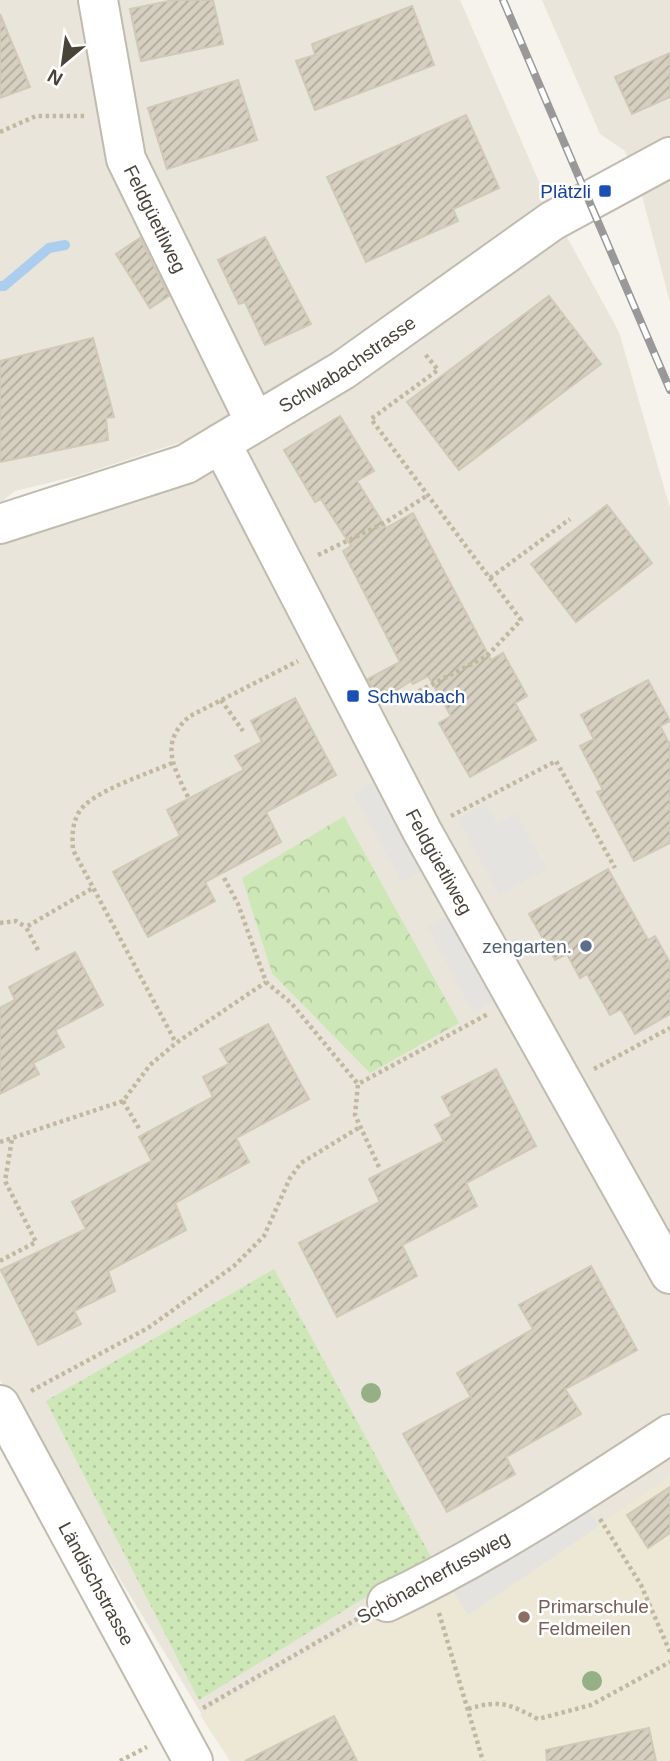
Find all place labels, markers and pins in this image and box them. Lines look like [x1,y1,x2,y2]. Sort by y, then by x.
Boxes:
place label: Plätzli [540,181,591,202]
marker: Plätzli [597,183,613,199]
place label: Schwabach [367,686,465,707]
marker: Schwabach [345,688,361,704]
place label: zengarten. [482,936,572,957]
marker: zengarten. [578,938,594,954]
place label: Primarschule Feldmeilen [538,1596,649,1639]
marker: Primarschule Feldmeilen [516,1609,532,1625]

